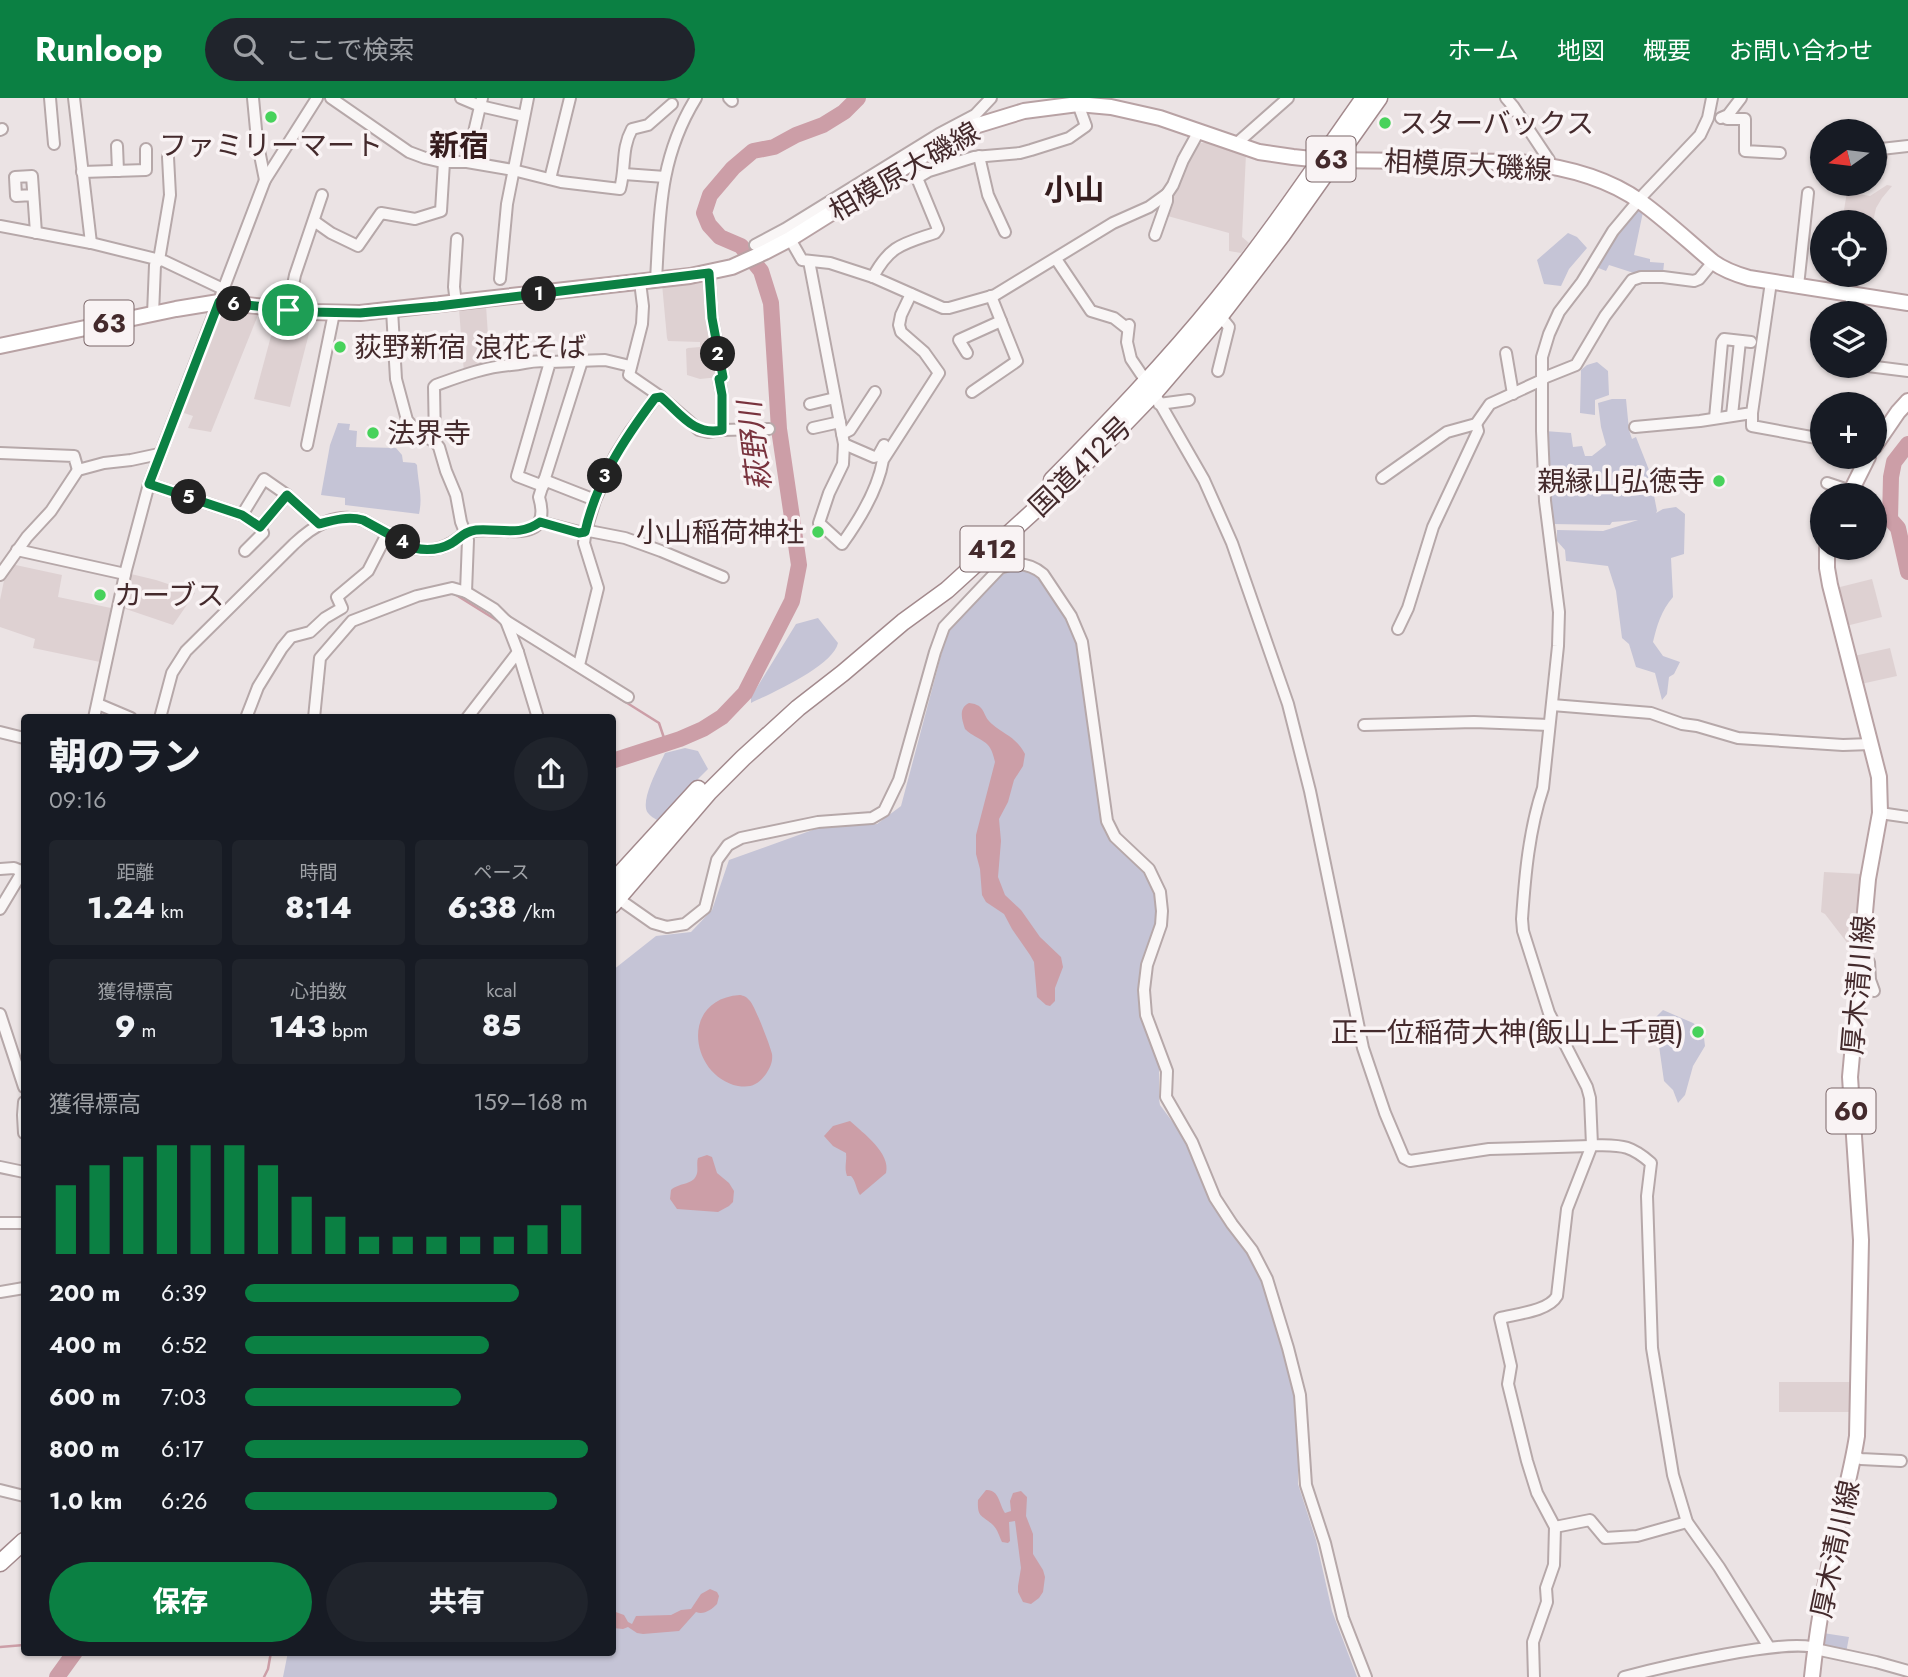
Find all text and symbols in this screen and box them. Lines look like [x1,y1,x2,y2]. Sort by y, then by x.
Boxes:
search box [205,18,695,81]
text: Runloop [35,26,163,73]
icon: search [229,30,267,68]
text: ここで検索 [285,31,415,69]
text: ホーム [1448,33,1519,68]
text: 地図 [1557,33,1605,68]
text: 概要 [1643,33,1691,68]
text: お問い合わせ [1729,33,1873,68]
place label: スターバックス [1399,103,1594,144]
marker: ファミリーマート [263,109,279,125]
street label: 相模原大磯線 [821,112,987,231]
marker: スターバックス [1377,115,1393,131]
north arrow [1810,119,1886,196]
map controls [1810,119,1887,560]
district label: 新宿 [429,124,489,167]
place label: ファミリーマート [159,125,383,166]
road number: 63 [1306,136,1356,181]
street label: 相模原大磯線 [1383,141,1553,190]
district label: 小山 [1044,168,1104,211]
button: locate [1810,210,1887,287]
pin: 1 [522,276,556,312]
pin [258,280,318,340]
text: 1 [534,280,543,307]
pin: 6 [216,286,252,322]
text: 6 [227,290,240,317]
icon: arrive [269,291,307,329]
road number: 63 [84,300,134,346]
button: layers [1810,301,1887,378]
place label: 荻野新宿 浪花そば [354,327,586,368]
pin: 2 [700,336,736,372]
marker: 荻野新宿 浪花そば [332,339,348,355]
text: 2 [711,340,724,367]
button: + [1810,392,1887,469]
water label: 萩野川 [727,396,781,493]
street label: 国道412号 [1020,407,1141,526]
place label: 法界寺 [387,413,471,454]
marker: 法界寺 [365,425,381,441]
pin: 3 [588,458,622,494]
place label: 親縁山弘徳寺 [1537,461,1705,502]
text: 3 [599,462,610,489]
marker: 親縁山弘徳寺 [1711,473,1727,489]
pin: 5 [172,480,206,514]
text: 5 [182,483,195,510]
button: − [1810,483,1887,560]
place label: 小山稲荷神社 [636,512,804,553]
pin: 4 [386,524,420,560]
marker: 小山稲荷神社 [810,524,826,540]
road number: 412 [960,526,1024,572]
text: 4 [396,528,409,555]
place label: カーブス [114,575,224,616]
marker: カーブス [92,587,108,603]
text: 朝のラン [49,729,201,784]
button: share [514,737,588,811]
text: 09:16 [49,783,107,817]
text: 距離 [116,859,155,886]
text: 時間 [299,859,338,886]
text: ペース [473,859,530,886]
text: 1.24 [87,886,155,929]
text: 8:14 [285,886,352,929]
text: 6:38 [447,886,517,929]
text: km [155,898,184,925]
text: /km [517,898,556,925]
street label: 厚木清川線 [1832,914,1885,1057]
text: kcal [486,977,517,1004]
text: 獲得標高 [97,978,174,1005]
text: 心拍数 [290,978,347,1005]
text: 85 [482,1004,521,1047]
text: 9 [115,1005,136,1048]
text: 143 [269,1005,326,1048]
place label: 正一位稲荷大神(飯山上千頭) [1331,1012,1684,1053]
text: m [136,1017,156,1044]
text: bpm [326,1017,368,1044]
marker: 正一位稲荷大神(飯山上千頭) [1690,1024,1706,1040]
text: 159–168 m [473,1085,588,1119]
text: 獲得標高 [49,1087,141,1121]
road number: 60 [1826,1088,1876,1134]
text: 200 m [49,1276,120,1310]
text: 6:39 [161,1276,207,1310]
text: 400 m [49,1328,121,1362]
text: 6:52 [161,1328,207,1362]
text: 600 m [49,1380,121,1414]
text: 7:03 [161,1380,206,1414]
text: 800 m [49,1432,120,1466]
text: 6:17 [161,1432,204,1466]
street label: 厚木清川線 [1801,1476,1870,1622]
text: 1.0 km [49,1484,122,1518]
text: 6:26 [161,1484,207,1518]
button: 保存 [49,1562,312,1642]
button: 共有 [326,1562,588,1642]

